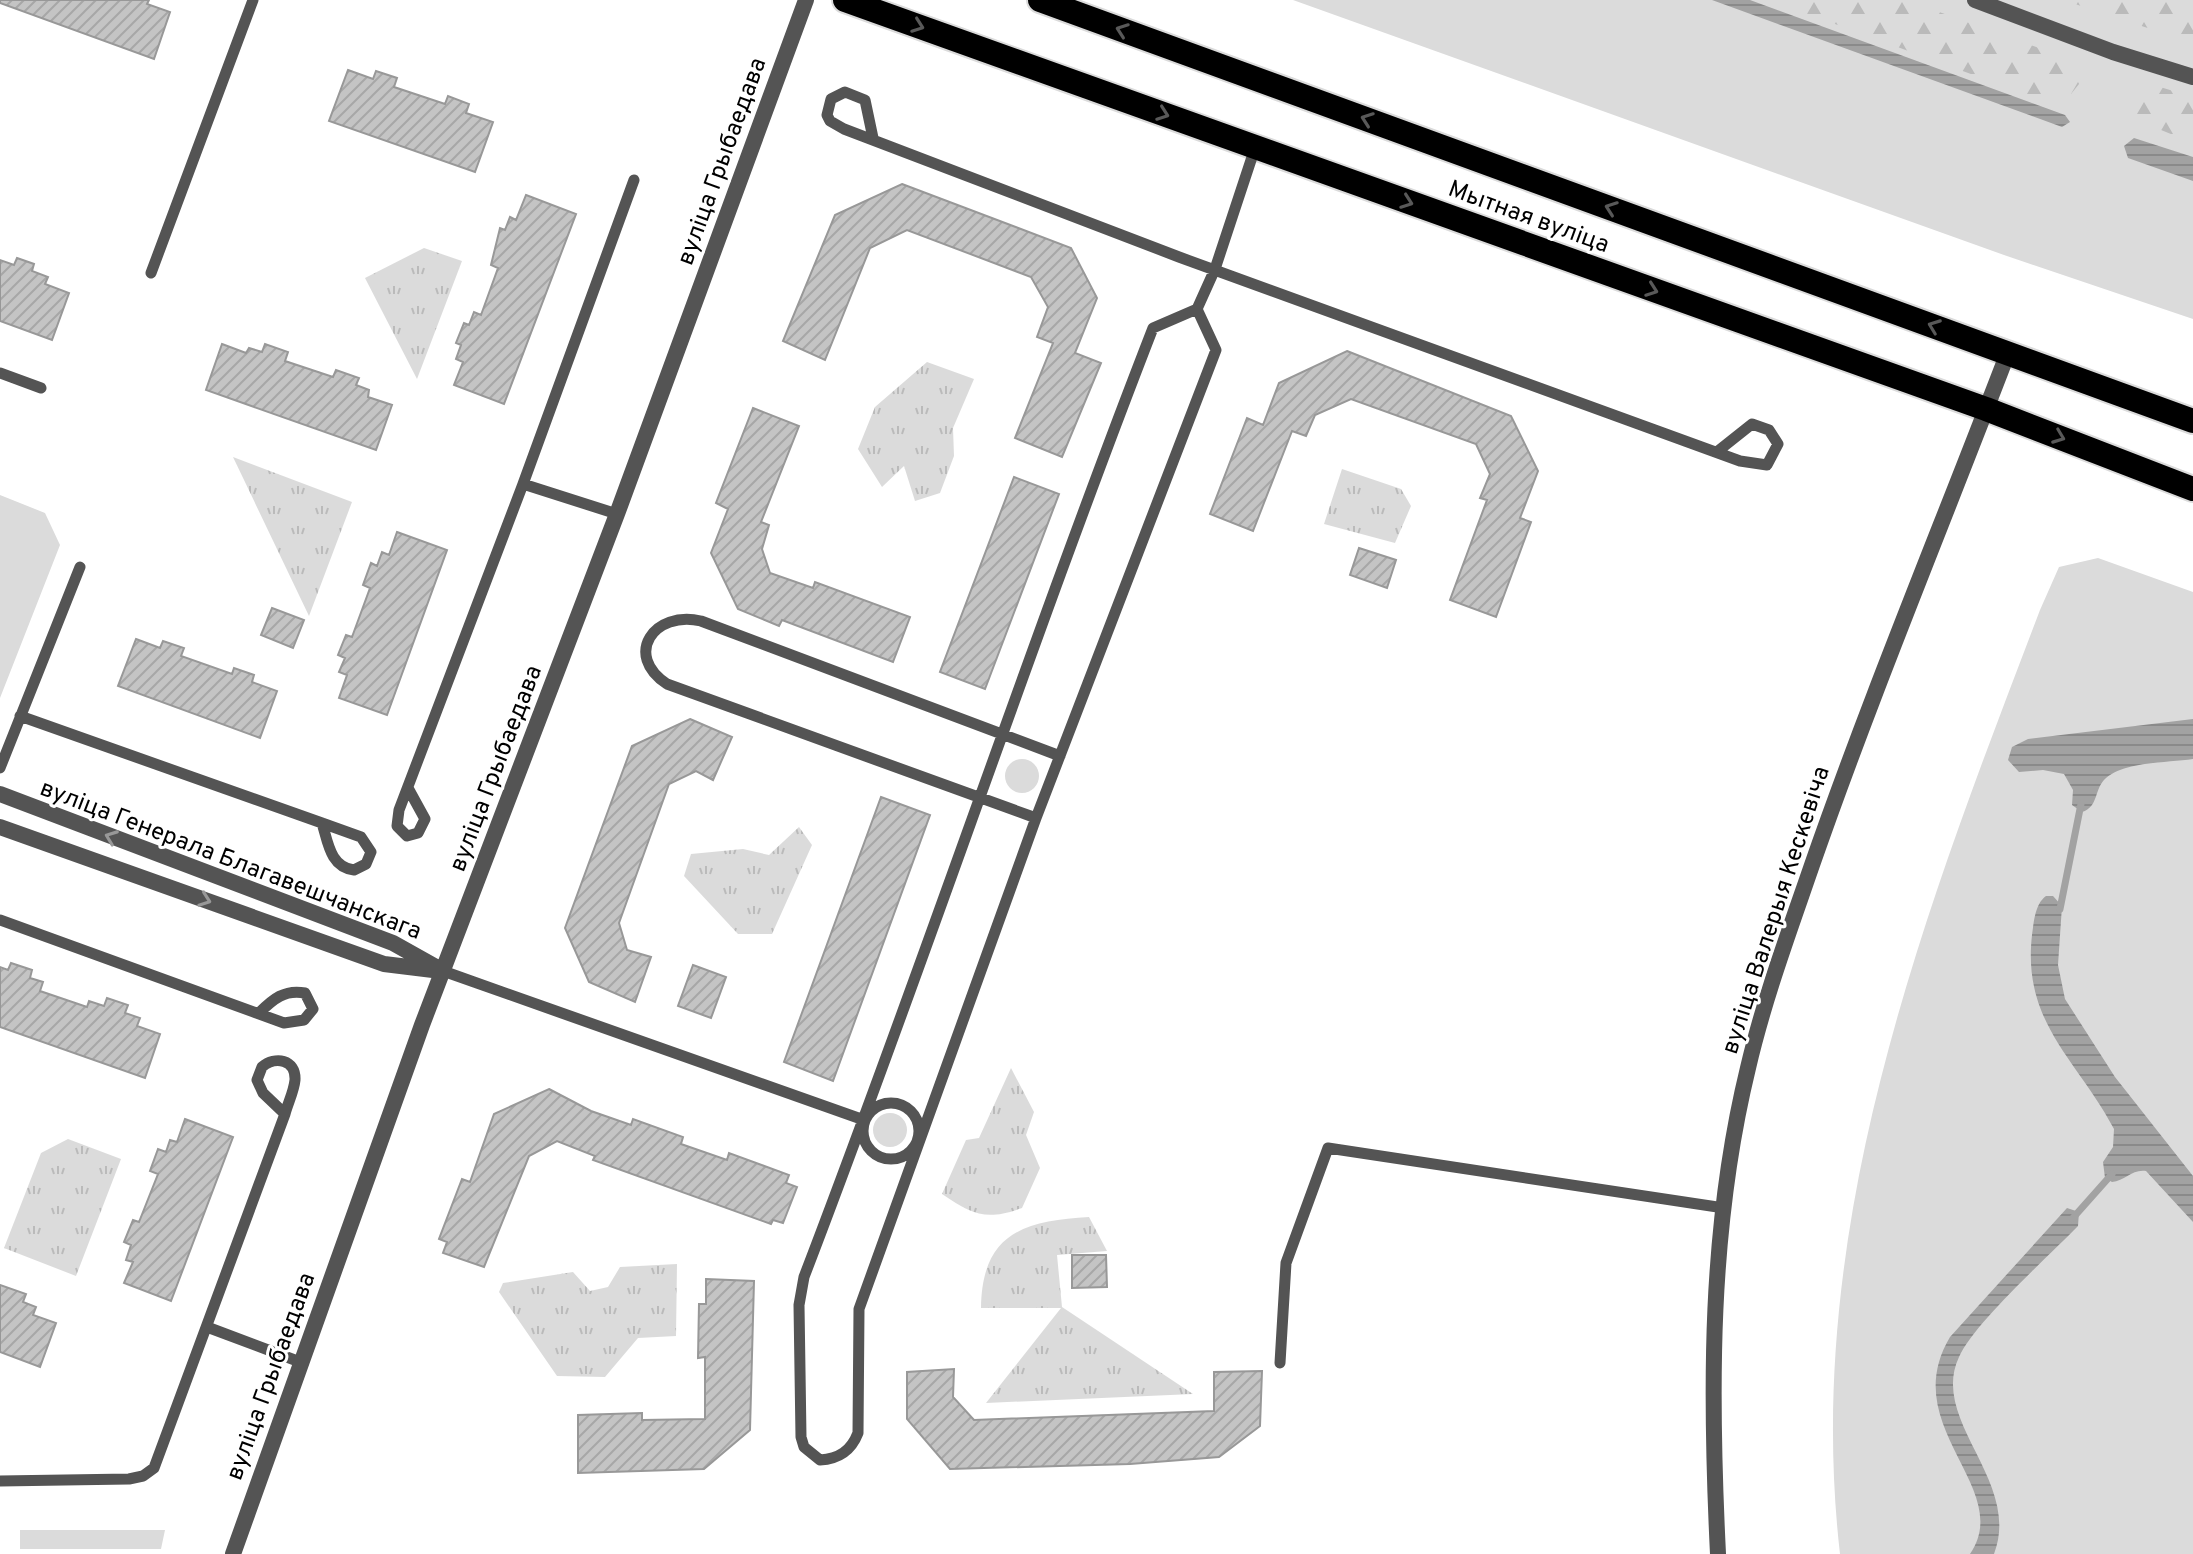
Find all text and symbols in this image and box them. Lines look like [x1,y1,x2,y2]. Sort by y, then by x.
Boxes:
one-way arrow [910,16,924,33]
one-way arrow [1116,23,1130,40]
street label: вуліца Грыбаедава [671,54,774,270]
one-way arrow [1155,105,1169,121]
one-way arrow [1361,112,1375,129]
street label: Мытная вуліца [1444,175,1613,261]
one-way arrow [1399,193,1413,209]
one-way arrow [1605,201,1619,218]
one-way arrow [1644,280,1658,297]
one-way arrow [1928,319,1942,336]
one-way arrow [2051,427,2065,444]
street label: вуліца Грыбаедава [444,661,550,876]
street label: вуліца Валерыя Кескевіча [1716,763,1838,1058]
street label: вуліца Генерала Благавешчанскага [35,774,425,948]
one-way arrow [105,830,119,847]
one-way arrow [198,891,212,907]
street label: вуліца Грыбаедава [220,1269,323,1485]

